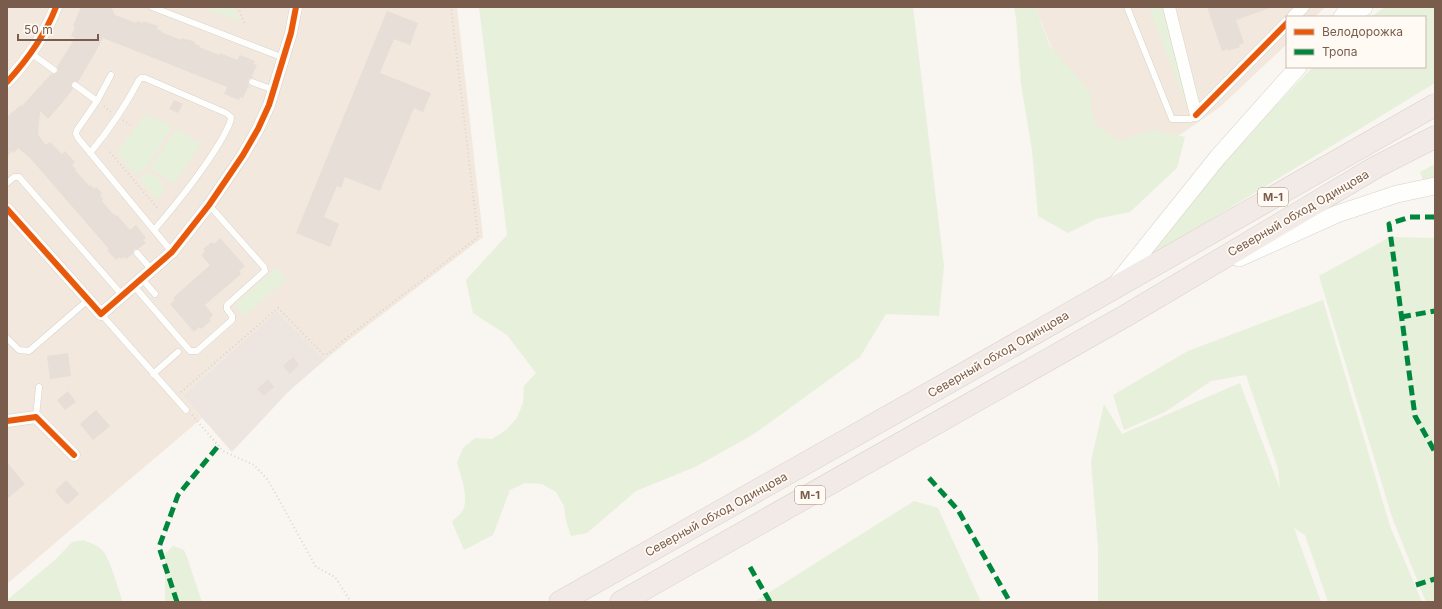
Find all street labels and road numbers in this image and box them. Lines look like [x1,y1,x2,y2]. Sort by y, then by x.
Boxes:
street label: Северный обход Одинцова [1225,166,1371,260]
road number: М-1 [1258,188,1288,206]
street label: Северный обход Одинцова [925,307,1071,401]
street label: Северный обход Одинцова [642,468,790,560]
road number: М-1 [795,486,825,504]

